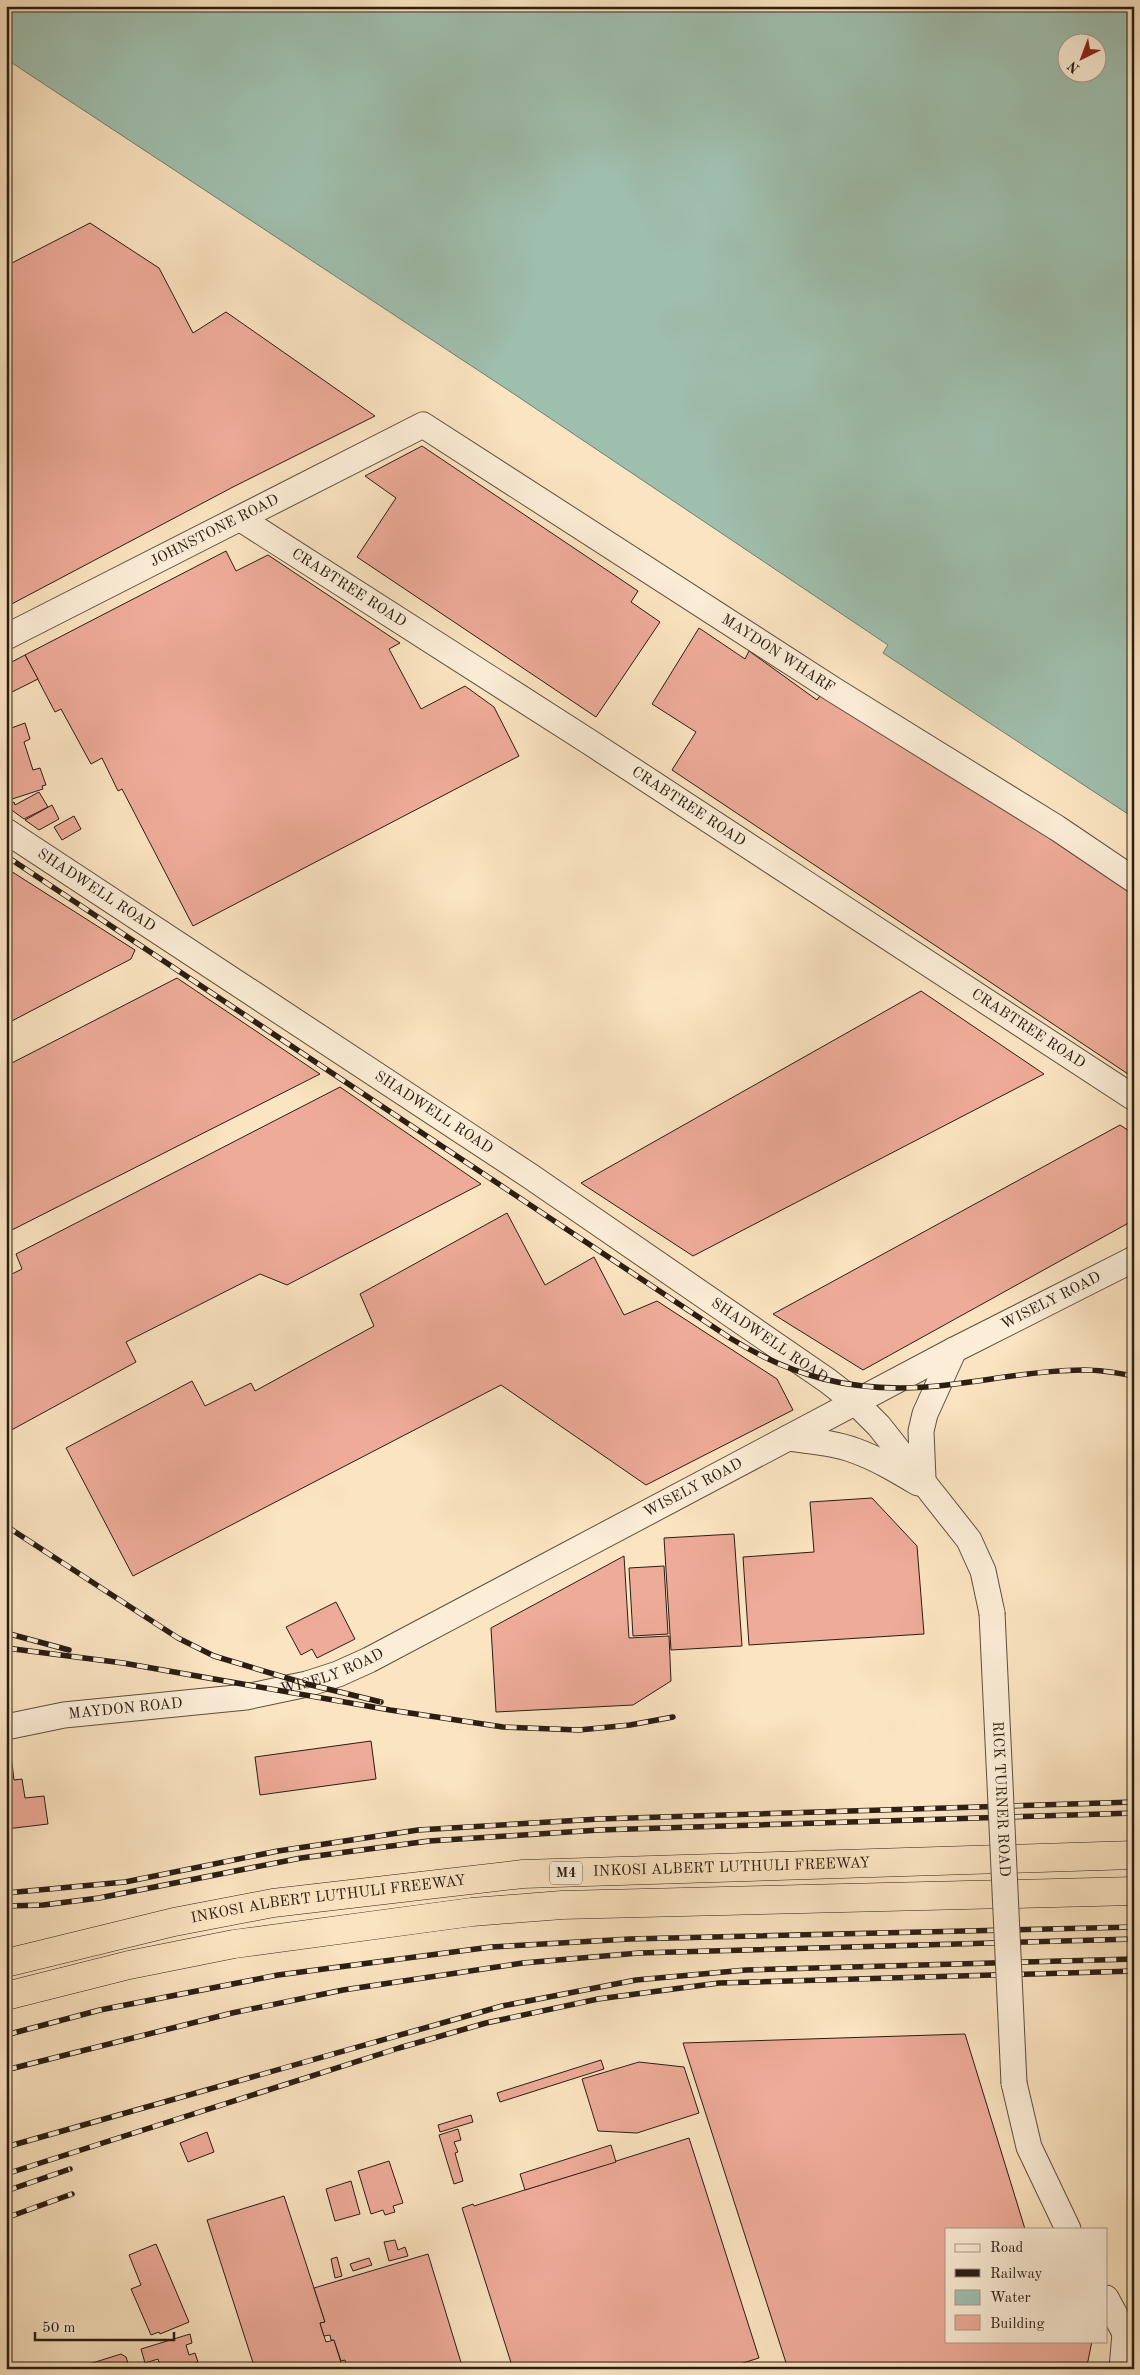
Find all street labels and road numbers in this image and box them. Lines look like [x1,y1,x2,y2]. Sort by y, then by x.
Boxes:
street label: JOHNSTONE ROAD [148,492,281,570]
street label: CRABTREE ROAD [289,546,409,630]
street label: MAYDON WHARF [719,612,837,696]
street label: CRABTREE ROAD [629,764,748,849]
street label: SHADWELL ROAD [34,846,158,935]
street label: CRABTREE ROAD [969,986,1088,1071]
street label: SHADWELL ROAD [372,1068,495,1157]
street label: WISELY ROAD [999,1269,1103,1332]
street label: SHADWELL ROAD [708,1295,830,1386]
street label: WISELY ROAD [641,1456,745,1520]
street label: WISELY ROAD [279,1646,386,1697]
street label: MAYDON ROAD [68,1696,183,1722]
street label: RICK TURNER ROAD [990,1721,1012,1877]
street label: INKOSI ALBERT LUTHULI FREEWAY [593,1856,870,1879]
road number: M4 [550,1862,582,1885]
street label: INKOSI ALBERT LUTHULI FREEWAY [190,1873,467,1926]

